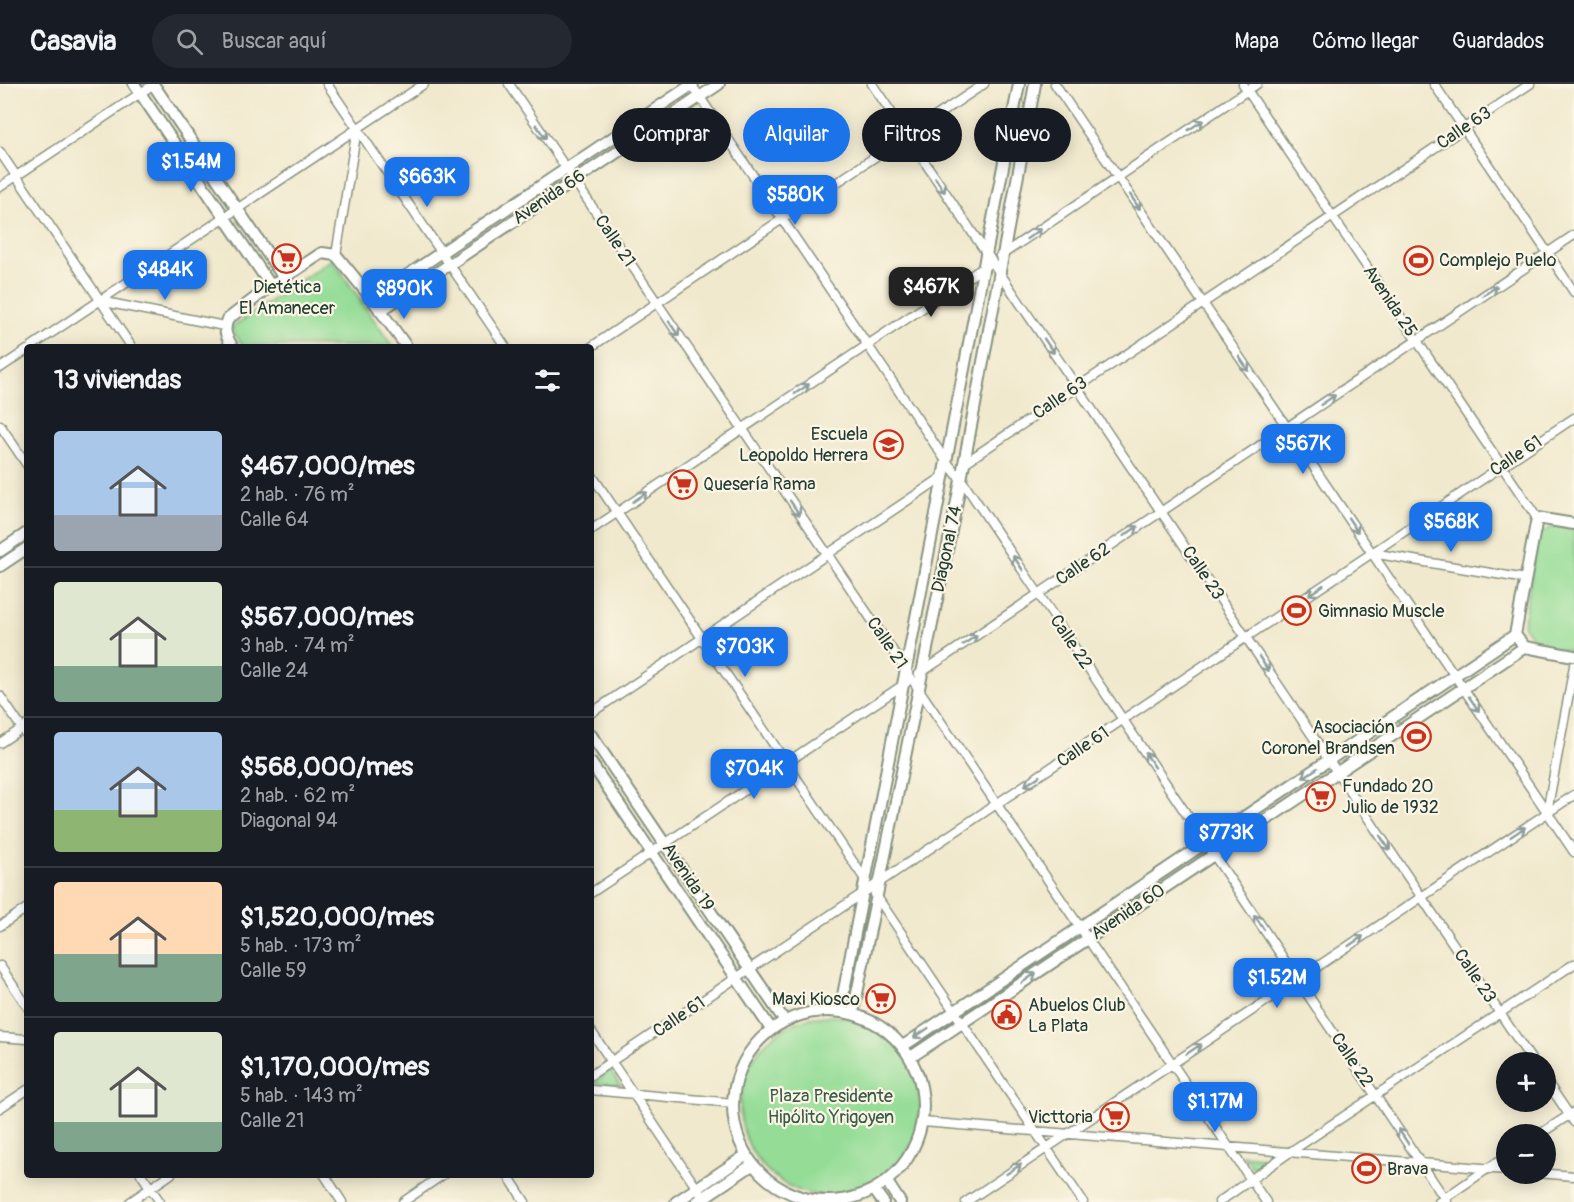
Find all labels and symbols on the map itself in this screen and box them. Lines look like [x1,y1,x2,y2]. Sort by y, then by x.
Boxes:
street label: Calle 63 [1432,101,1496,155]
one-way arrow [1187,119,1203,131]
one-way arrow [535,124,548,141]
pin: $1.54M [142,142,240,193]
pin: $663K [385,157,469,208]
street label: Avenida 66 [508,164,590,230]
pin: $580K [753,175,837,226]
one-way arrow [934,176,946,192]
one-way arrow [1129,193,1141,210]
street label: Calle 21 [589,211,641,271]
one-way arrow [1025,228,1041,240]
supermarket icon: Dietética El Amanecer [271,242,303,274]
sports icon: Complejo Puelo [1402,244,1434,276]
place label: Complejo Puelo [1439,249,1557,272]
pin: $484K [123,250,207,301]
street label: Avenida 25 [1358,261,1422,341]
pin: $467K [889,267,973,318]
pin: $890K [362,269,446,320]
place label: Dietética El Amanecer [239,276,336,320]
one-way arrow [1482,285,1498,297]
one-way arrow [668,320,680,336]
one-way arrow [1043,337,1055,354]
one-way arrow [1238,355,1250,371]
street label: Calle 63 [1028,371,1092,425]
one-way arrow [793,383,809,395]
one-way arrow [1319,393,1336,405]
place label: Escuela Leopoldo Herrera [739,423,868,467]
pin: $567K [1261,424,1345,475]
school or university icon: Escuela Leopoldo Herrera [873,428,905,460]
street label: Calle 61 [1485,430,1547,482]
supermarket icon: Quesería Rama [666,468,698,500]
place label: Quesería Rama [703,473,816,496]
one-way arrow [631,491,648,504]
one-way arrow [789,499,801,515]
pin: $568K [1409,502,1493,553]
street label: Diagonal 74 [927,503,968,594]
one-way arrow [1347,517,1359,533]
one-way arrow [1123,525,1140,538]
street label: Calle 62 [1051,537,1115,591]
street label: Calle 23 [1177,542,1229,604]
one-way arrow [1012,556,1024,572]
one-way arrow [1308,585,1325,597]
sports icon: Gimnasio Muscle [1281,595,1313,627]
place label: Gimnasio Muscle [1318,600,1445,623]
street label: Calle 22 [1044,610,1098,674]
street label: Calle 21 [861,613,913,673]
pin: $703K [703,627,787,678]
one-way arrow [961,634,977,646]
one-way arrow [1258,656,1271,673]
one-way arrow [1468,695,1480,712]
place label: Asociación Coronel Brandsen [1261,716,1395,760]
street label: Calle 61 [1052,721,1114,773]
sports icon: Asociación Coronel Brandsen [1400,721,1432,753]
pin: $704K [712,749,796,800]
one-way arrow [1144,752,1156,769]
one-way arrow [1302,767,1319,779]
one-way arrow [1024,775,1041,787]
place label: Fundado 20 Julio de 1932 [1342,775,1439,819]
supermarket icon: Fundado 20 Julio de 1932 [1305,780,1337,812]
pin: $773K [1184,813,1268,864]
one-way arrow [1509,826,1525,838]
one-way arrow [1379,835,1391,851]
street label: Avenida 19 [657,838,719,916]
street label: Avenida 60 [1087,879,1169,945]
one-way arrow [1253,914,1265,931]
one-way arrow [1347,935,1363,947]
street label: Calle 23 [1449,945,1501,1007]
pin: $1.52M [1228,958,1326,1009]
one-way arrow [1020,972,1037,984]
supermarket icon: Maxi Kiosco [865,983,897,1015]
place label: Maxi Kiosco [772,988,860,1011]
street label: Calle 61 [648,991,710,1043]
place label: Abuelos Club La Plata [1028,994,1126,1038]
public building icon: Abuelos Club La Plata [991,999,1023,1031]
one-way arrow [914,1027,930,1039]
street label: Calle 22 [1325,1028,1379,1092]
one-way arrow [1185,1043,1201,1055]
pin: $1.17M [1166,1082,1264,1133]
park label: Plaza Presidente Hipólito Yrigoyen [768,1085,894,1129]
supermarket icon: Victtoria [1098,1101,1130,1133]
place label: Victtoria [1028,1106,1093,1129]
one-way arrow [1397,1128,1409,1145]
sports icon: Brava [1350,1153,1382,1185]
place label: Brava [1387,1158,1428,1181]
one-way arrow [1005,1163,1022,1175]

